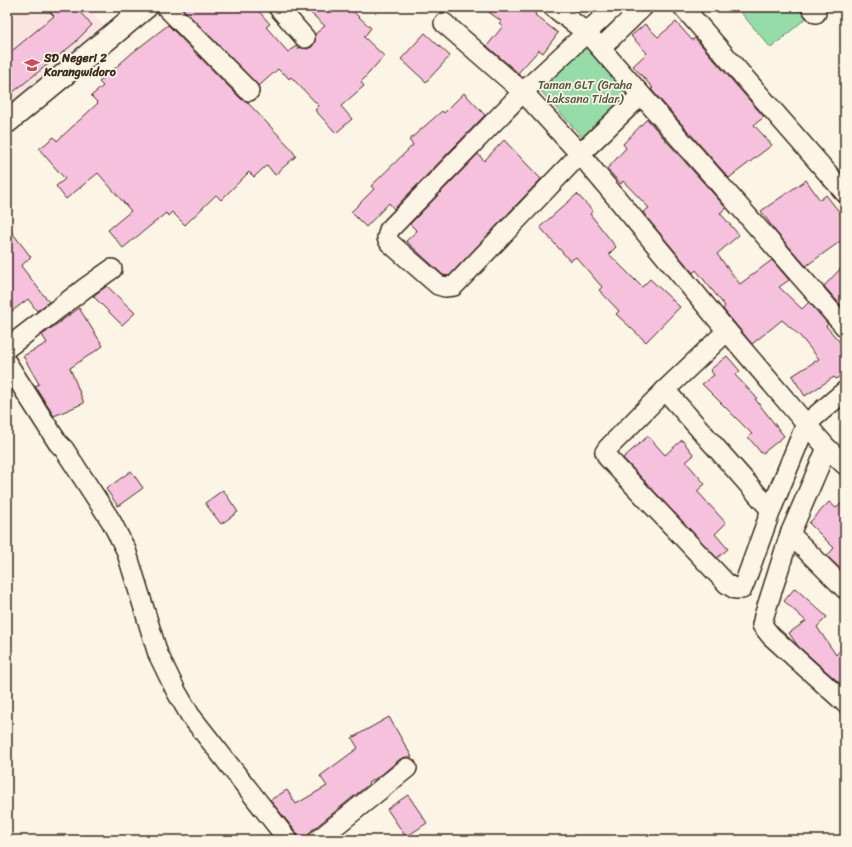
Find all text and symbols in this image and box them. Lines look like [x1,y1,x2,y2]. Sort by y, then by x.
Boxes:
place label: SD Negeri 2 Karangwidoro [43,47,117,83]
school or university icon: SD Negeri 2 Karangwidoro [23,56,41,74]
park label: Taman GLT (Graha Laksana Tidar) [538,74,633,110]

